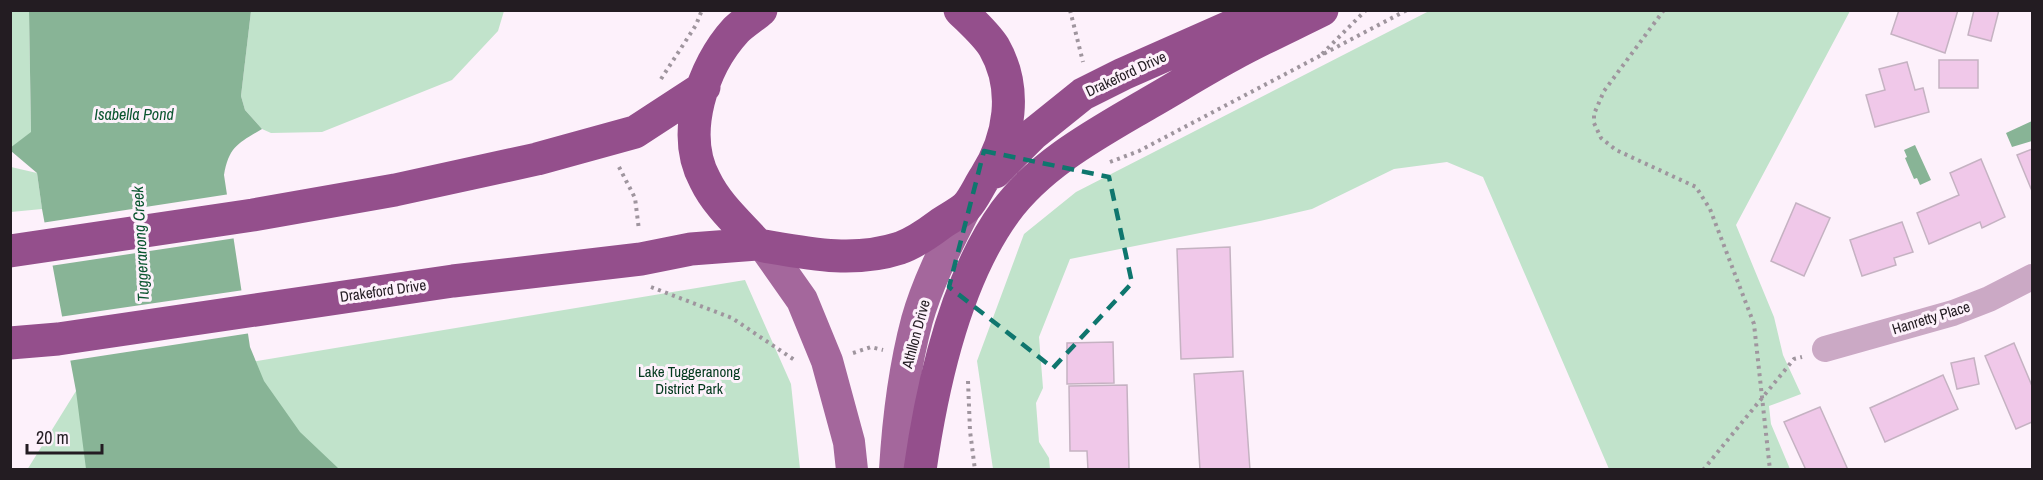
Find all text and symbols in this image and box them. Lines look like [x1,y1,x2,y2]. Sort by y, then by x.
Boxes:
street label: Drakeford Drive [1082,46,1170,101]
water label: Isabella Pond [94,103,174,125]
water label: Tuggeranong Creek [126,185,154,302]
street label: Drakeford Drive [338,274,428,307]
street label: Hanretty Place [1889,296,1973,339]
street label: Athllon Drive [896,297,935,372]
park label: Lake Tuggeranong District Park [638,361,740,399]
scale bar [27,417,102,455]
text: 20 m [36,425,69,450]

